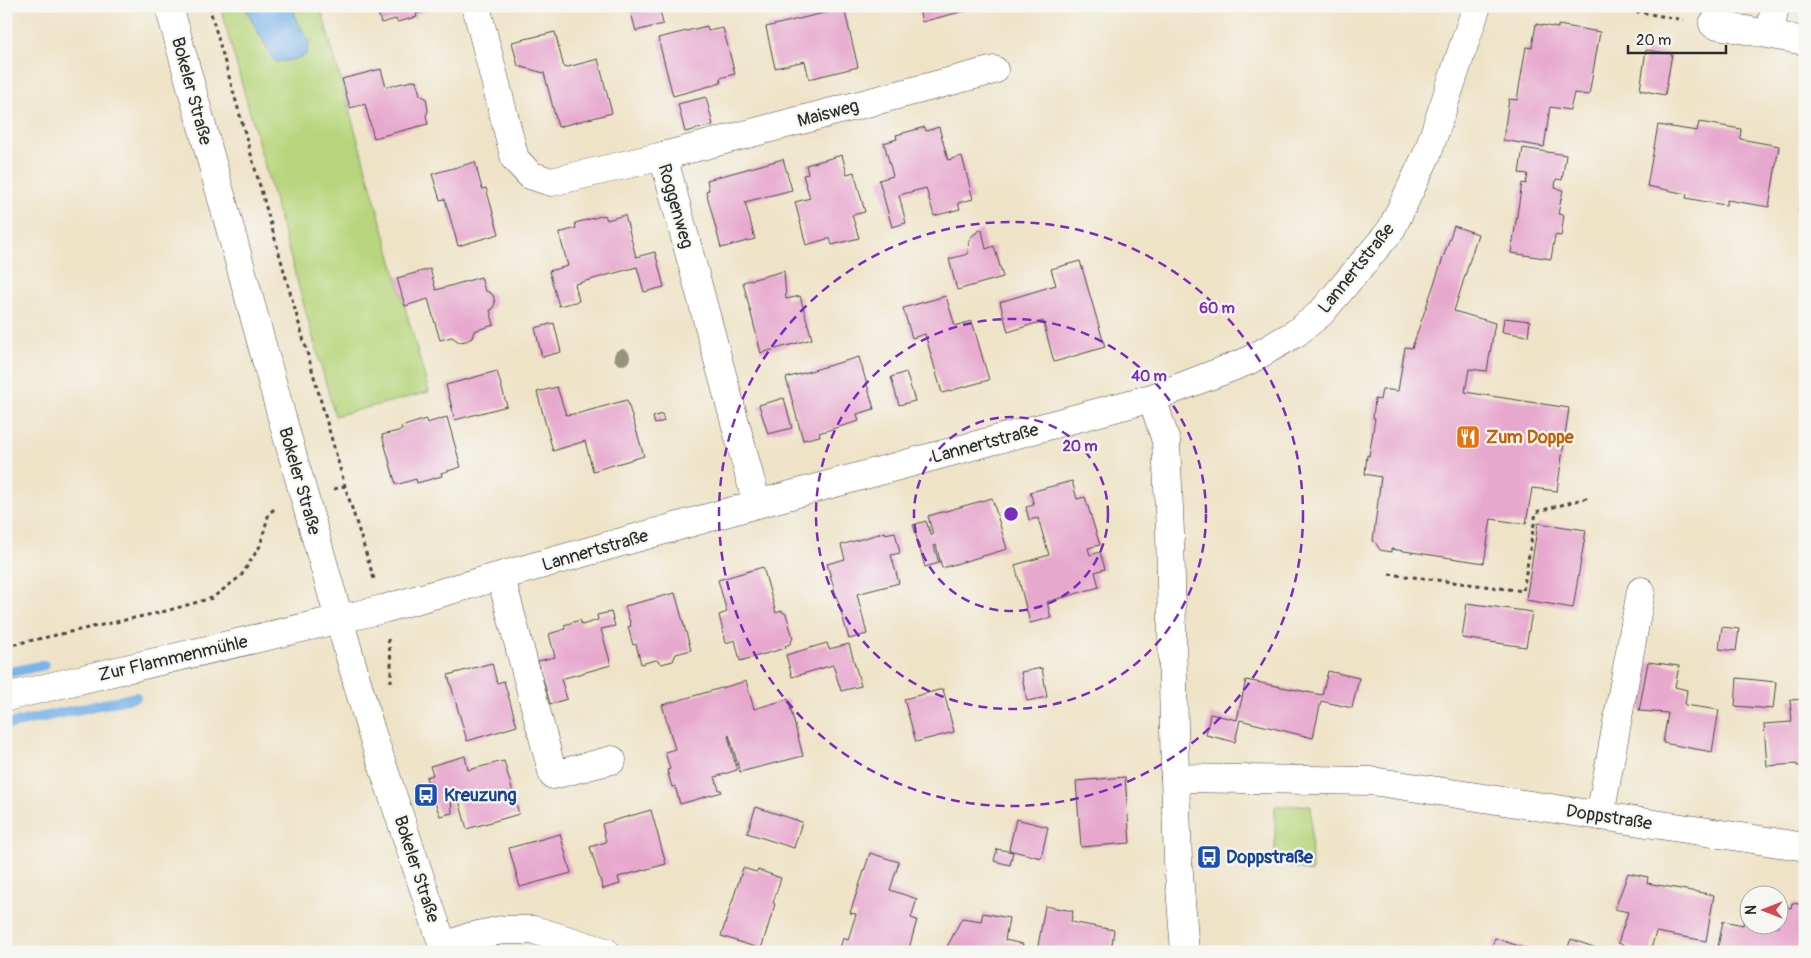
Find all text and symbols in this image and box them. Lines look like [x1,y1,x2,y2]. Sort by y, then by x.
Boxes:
scale bar [1628,22,1726,54]
text: 20 m [1636,31,1671,50]
street label: Bokeler Straße [166,35,217,148]
street label: Maisweg [795,94,861,133]
street label: Roggenweg [652,161,699,251]
street label: Lannertstraße [1313,218,1400,318]
text: 60 m [1199,299,1235,318]
text: 40 m [1131,367,1167,386]
street label: Lannertstraße [929,418,1041,469]
restaurant icon: Zum Doppe [1455,424,1481,450]
street label: Bokeler Straße [273,425,326,538]
place label: Zum Doppe [1486,426,1575,449]
text: 20 m [1062,437,1098,456]
centre of rings [1002,505,1020,523]
street label: Lannertstraße [539,524,651,577]
street label: Zur Flammenmühle [96,630,250,687]
bus stop icon: Kreuzung [413,782,439,808]
place label: Kreuzung [444,784,517,807]
street label: Doppstraße [1564,799,1654,836]
street label: Bokeler Straße [388,813,445,926]
bus stop icon: Doppstraße [1196,844,1222,870]
place label: Doppstraße [1226,846,1314,869]
north arrow [1738,886,1788,936]
text: N [1743,905,1760,915]

